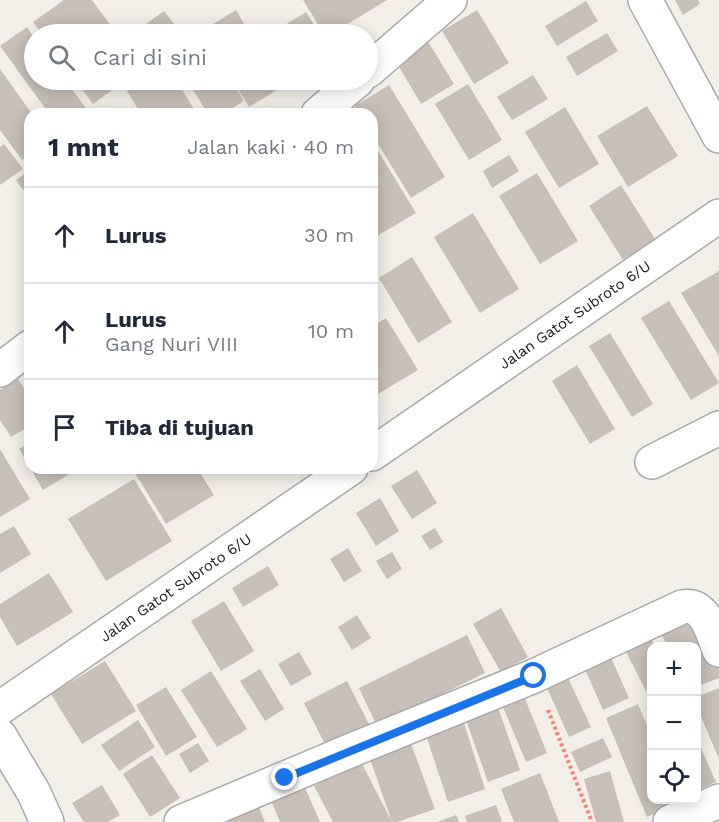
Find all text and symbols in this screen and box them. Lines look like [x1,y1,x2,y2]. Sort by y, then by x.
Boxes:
search box [24,24,378,90]
icon: search [45,41,78,74]
text: Cari di sini [93,45,207,70]
text: 1 mnt [48,132,119,162]
text: Jalan kaki · 40 m [187,135,354,159]
icon: ahead [48,219,81,252]
text: Lurus [105,223,167,248]
text: 30 m [304,223,354,247]
street label: Jalan Gatot Subroto 6/U [496,257,654,373]
text: Lurus [105,307,167,332]
icon: ahead [48,315,81,348]
text: 10 m [308,319,354,343]
text: Gang Nuri VIII [105,332,238,356]
icon: arrive [48,411,81,444]
text: Tiba di tujuan [105,415,254,440]
street label: Jalan Gatot Subroto 6/U [97,530,255,646]
map controls [647,642,701,804]
button: + [647,642,701,696]
route start [520,662,546,688]
button: − [647,696,701,750]
button: locate [647,750,701,804]
route end [271,764,297,790]

